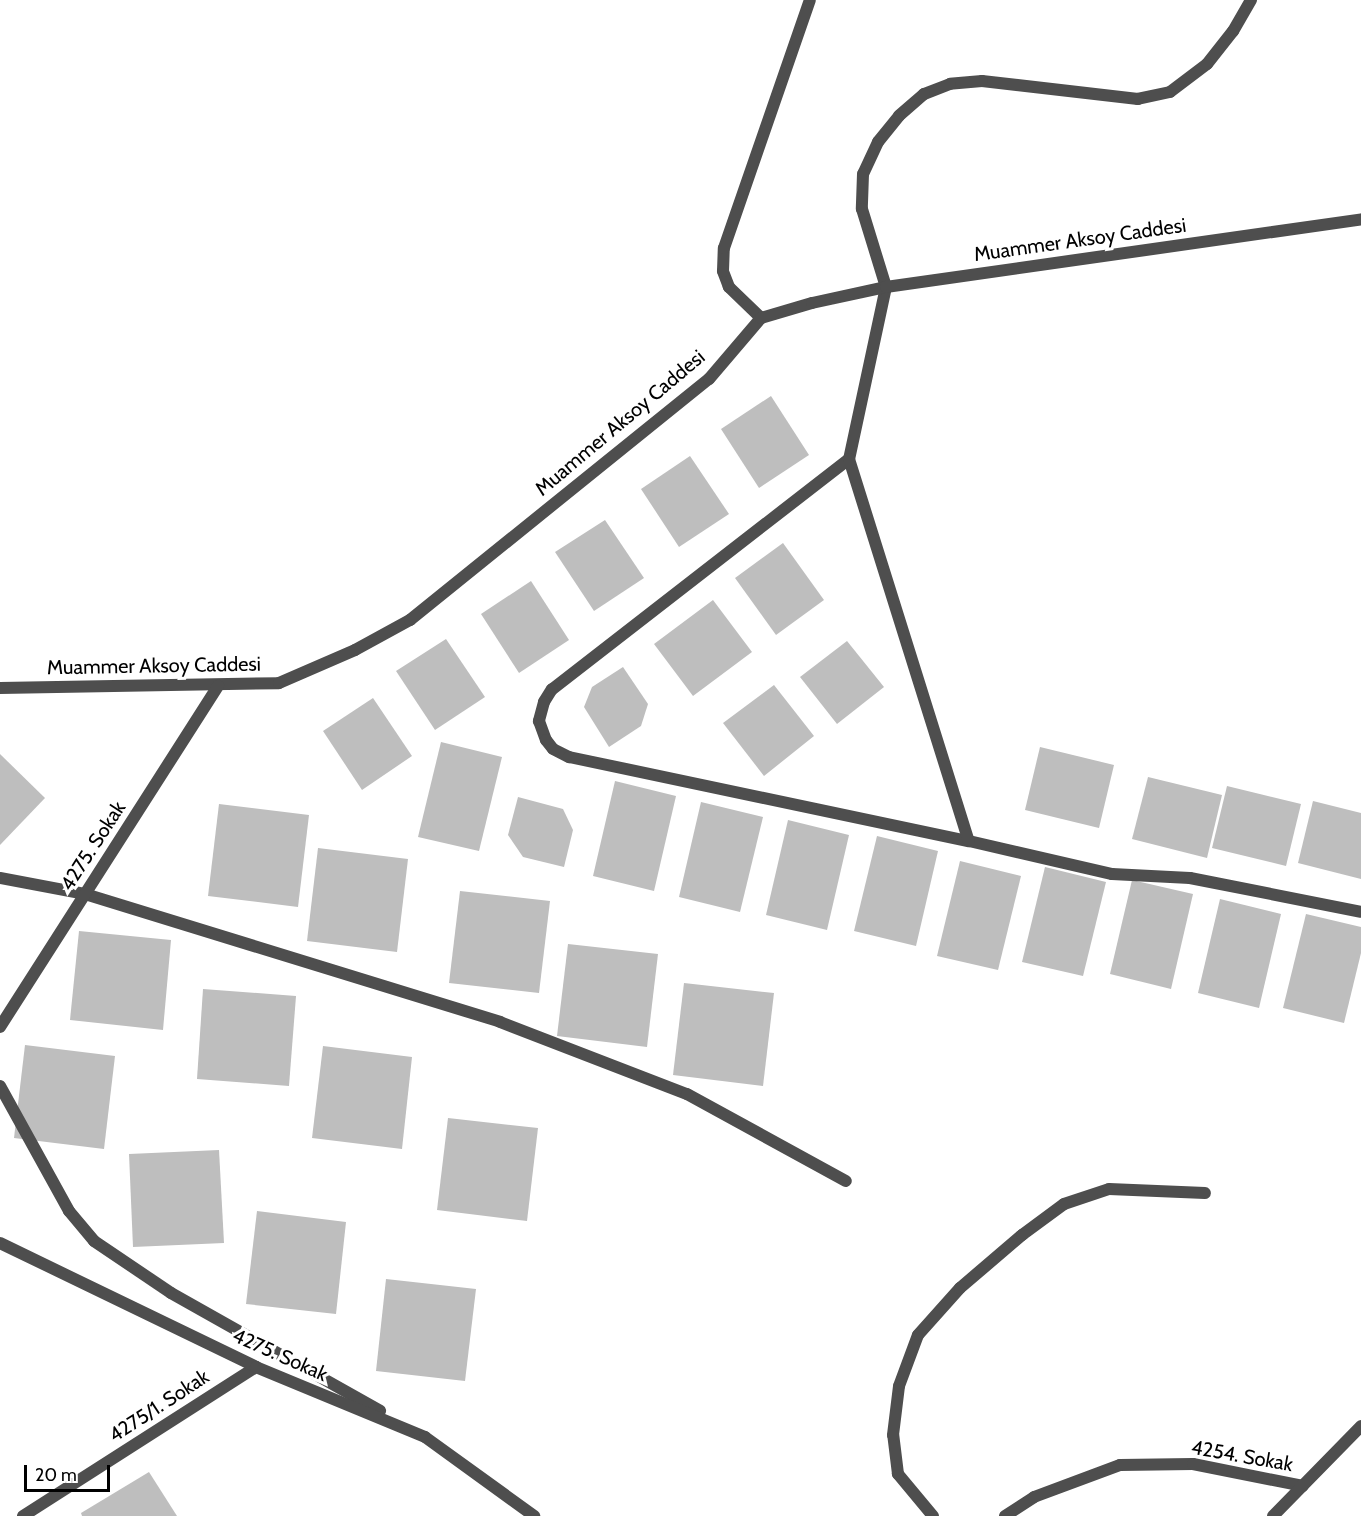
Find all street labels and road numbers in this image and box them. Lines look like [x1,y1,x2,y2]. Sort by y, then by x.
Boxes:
street label: Muammer Aksoy Caddesi [972,213,1188,267]
street label: Muammer Aksoy Caddesi [530,345,710,501]
street label: Muammer Aksoy Caddesi [47,652,261,680]
street label: 4275. Sokak [55,797,131,895]
street label: 4275. Sokak [229,1323,331,1387]
street label: 4275/1. Sokak [104,1365,214,1447]
street label: 4254. Sokak [1189,1435,1295,1477]

